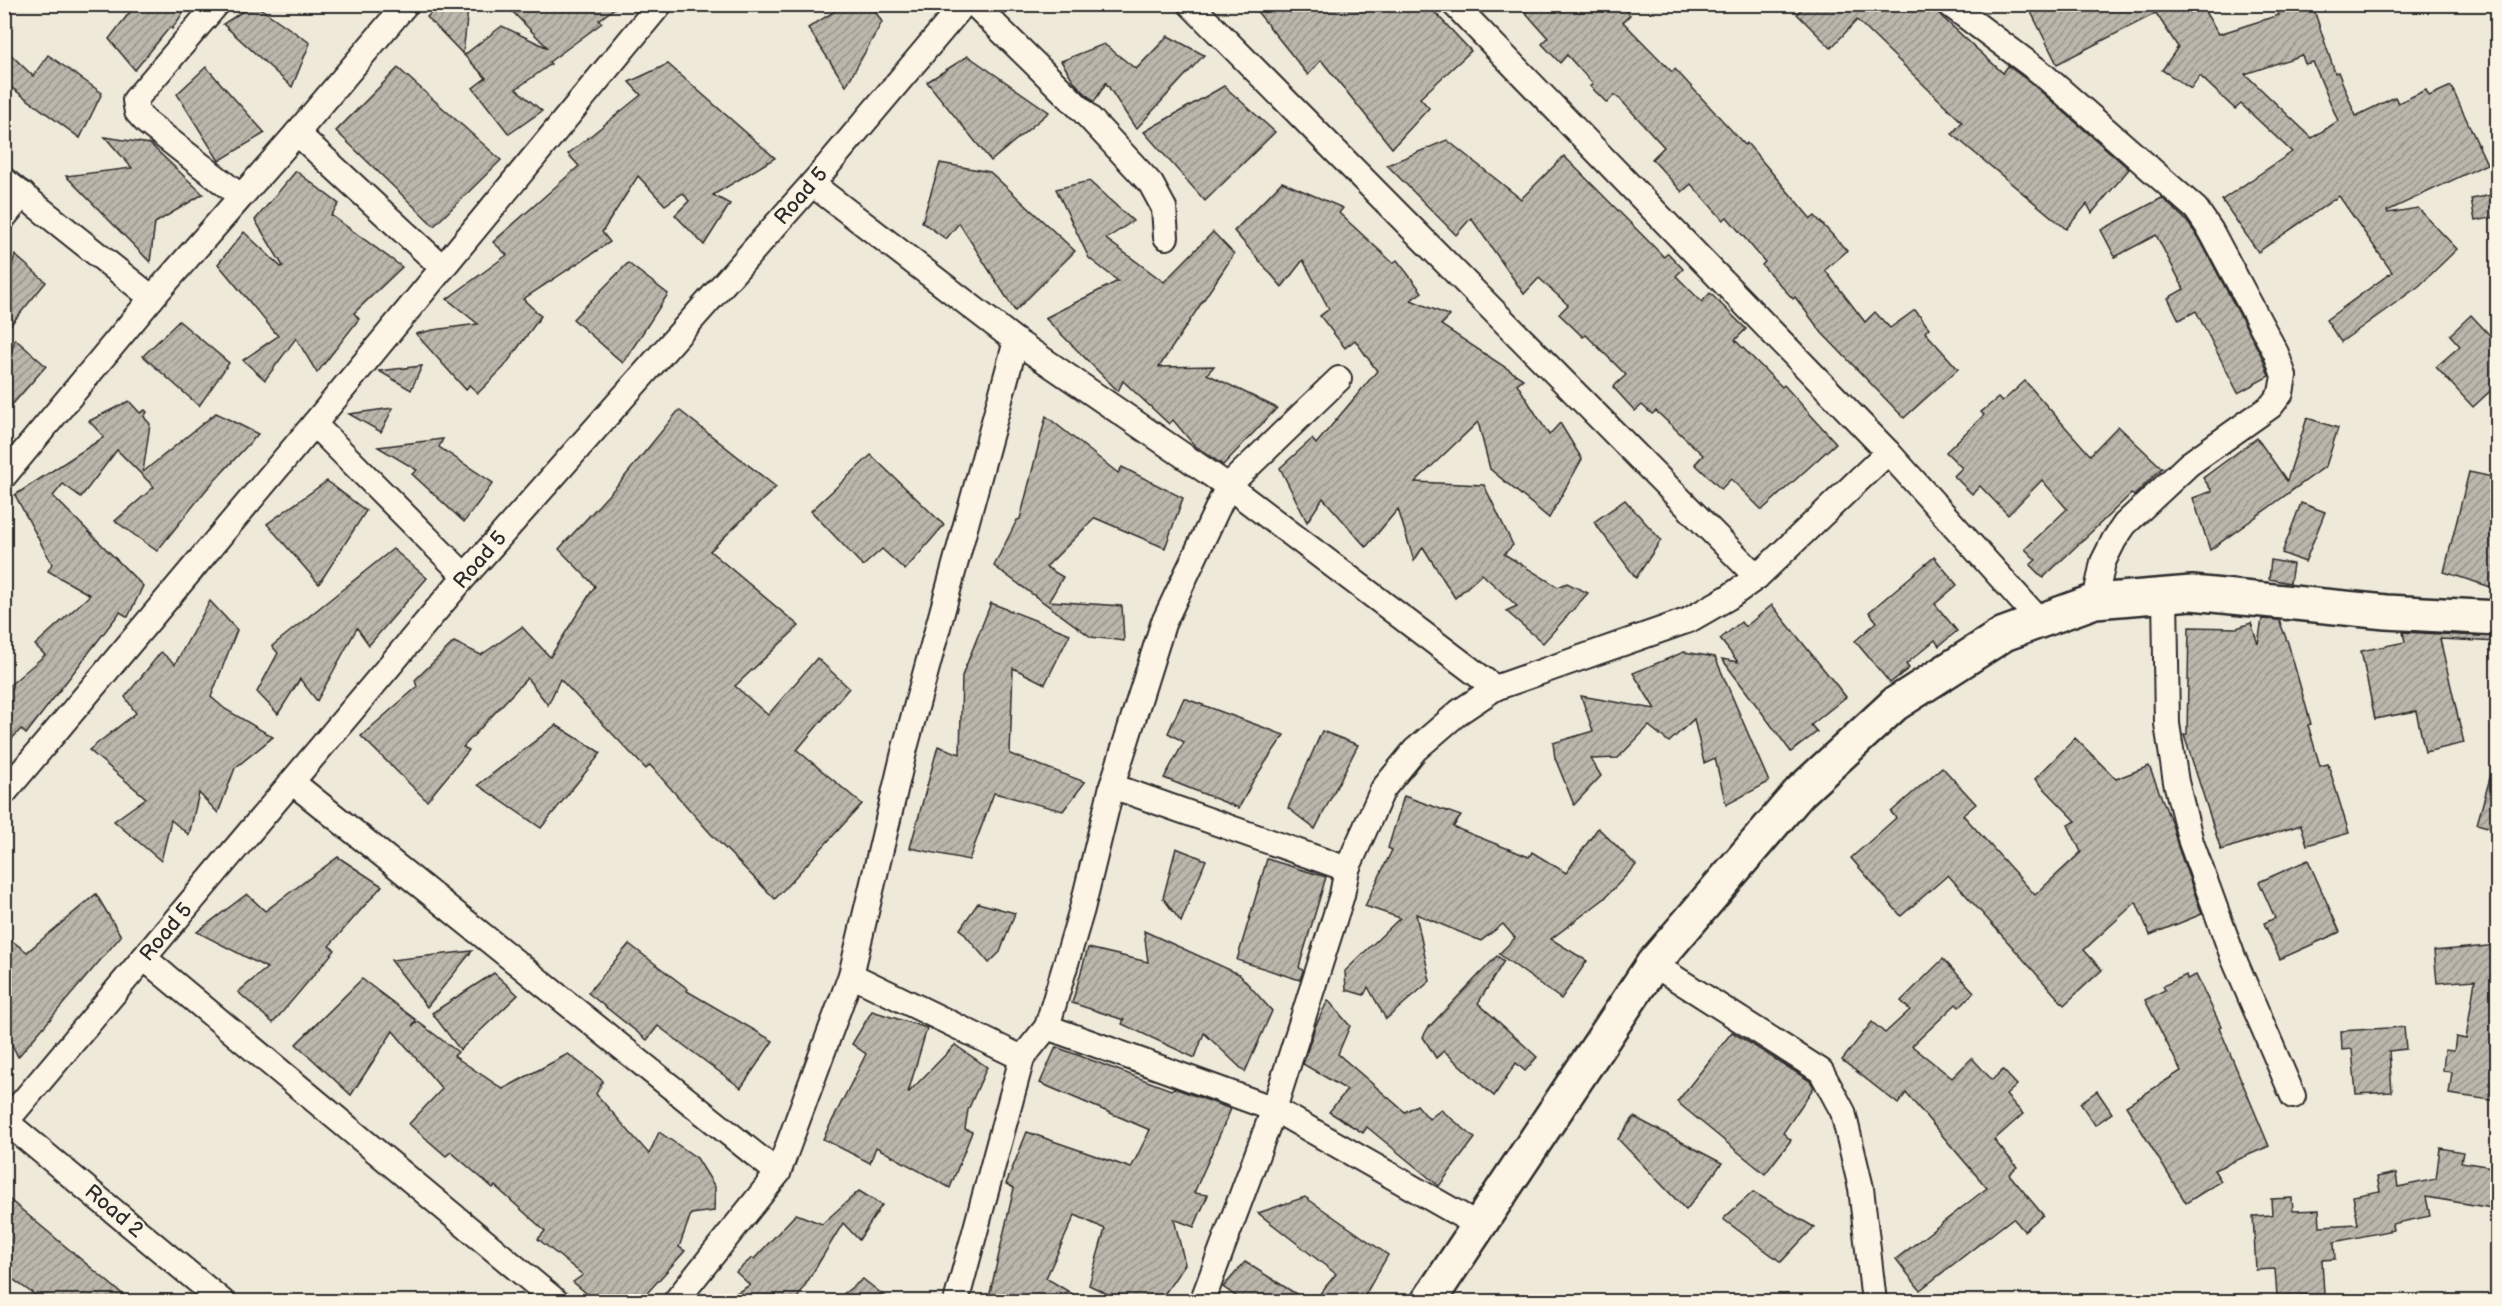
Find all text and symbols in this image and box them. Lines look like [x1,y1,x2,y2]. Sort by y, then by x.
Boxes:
street label: Road 5 [769,162,833,230]
street label: Road 5 [448,526,512,594]
street label: Road 5 [134,898,198,966]
street label: Road 2 [80,1179,149,1243]

